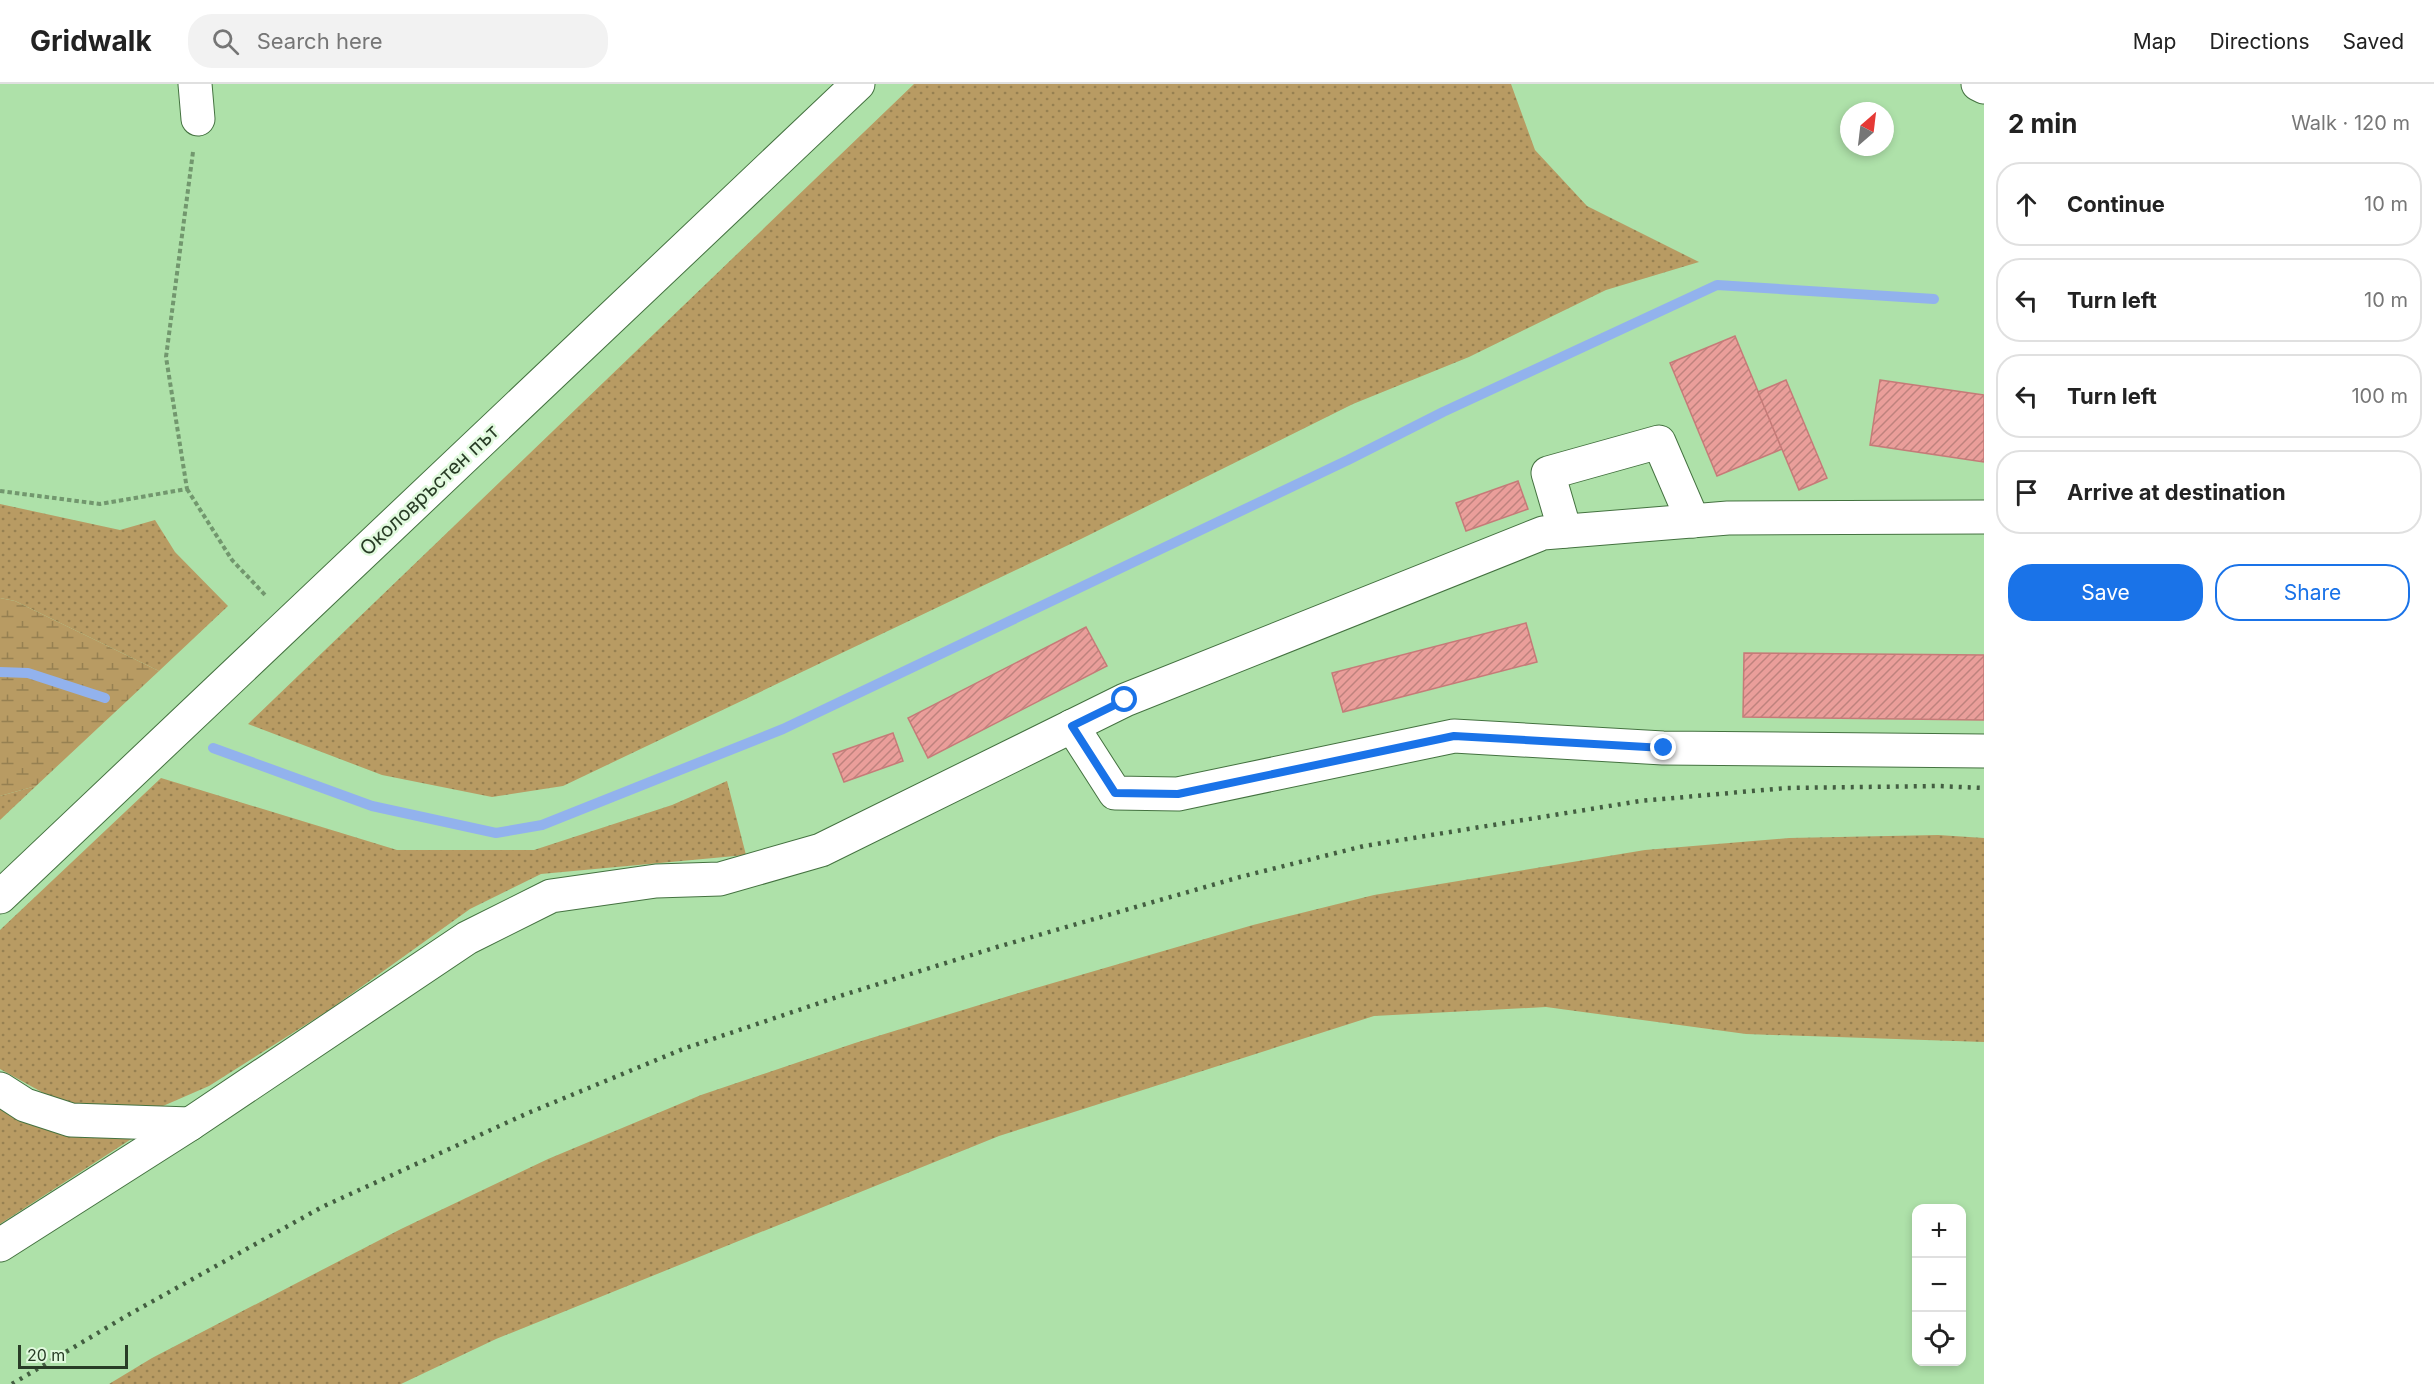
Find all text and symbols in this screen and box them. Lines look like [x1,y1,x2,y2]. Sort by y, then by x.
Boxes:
search box [188,14,608,68]
text: Gridwalk [30,24,152,58]
icon: search [209,25,242,58]
text: Search here [257,28,382,54]
text: Map [2133,29,2176,54]
text: Directions [2209,29,2310,54]
text: Saved [2343,29,2404,54]
north arrow [1840,102,1894,156]
text: 2 min [2008,108,2078,139]
text: Walk · 120 m [2291,111,2410,135]
icon: ahead [2010,188,2043,221]
text: Continue [2067,191,2165,217]
text: 10 m [2364,192,2408,216]
icon: left [2010,284,2043,317]
text: Turn left [2067,287,2157,313]
text: 10 m [2364,288,2408,312]
icon: left [2010,380,2043,413]
text: Turn left [2067,383,2157,409]
text: 100 m [2351,384,2408,408]
street label: Околовръстен път [355,419,504,560]
icon: arrive [2010,476,2043,509]
text: Arrive at destination [2067,479,2286,505]
button: Save [2008,564,2203,621]
button: Share [2215,564,2410,621]
route start [1111,686,1137,712]
route end [1650,734,1676,760]
map controls [1912,1204,1966,1366]
button: + [1912,1204,1966,1258]
button: − [1912,1258,1966,1312]
button: locate [1912,1312,1966,1366]
scale bar [18,1342,128,1370]
text: 20 m [27,1345,65,1365]

